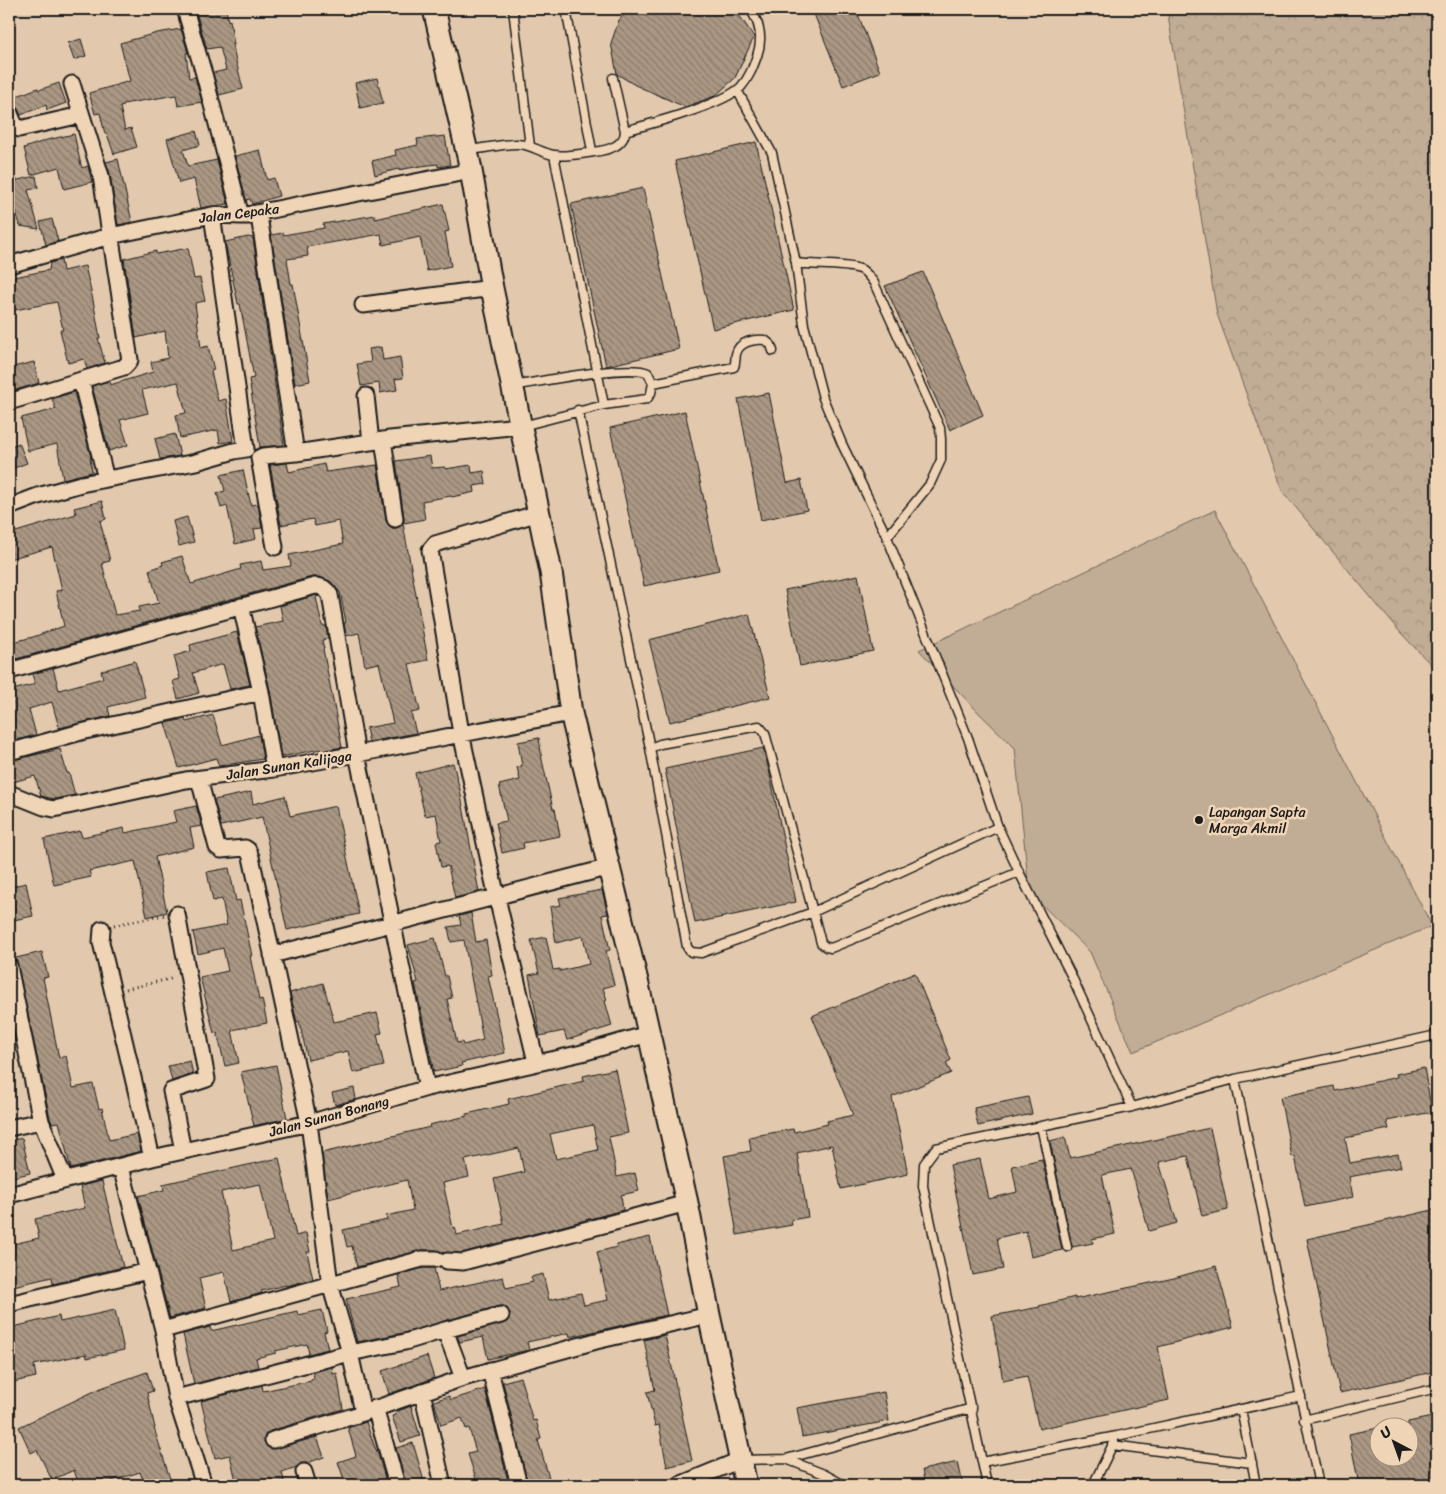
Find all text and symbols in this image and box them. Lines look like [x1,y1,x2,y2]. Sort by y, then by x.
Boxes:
street label: Jalan Cepaka [197,196,281,231]
street label: Jalan Sunan Kalijaga [224,743,354,788]
place label: Lapangan Sapta Marga Akmil [1209,800,1307,841]
marker: Lapangan Sapta Marga Akmil [1193,814,1205,826]
street label: Jalan Sunan Bonang [265,1088,392,1145]
north arrow [1368,1416,1418,1466]
text: U [1374,1420,1398,1445]

